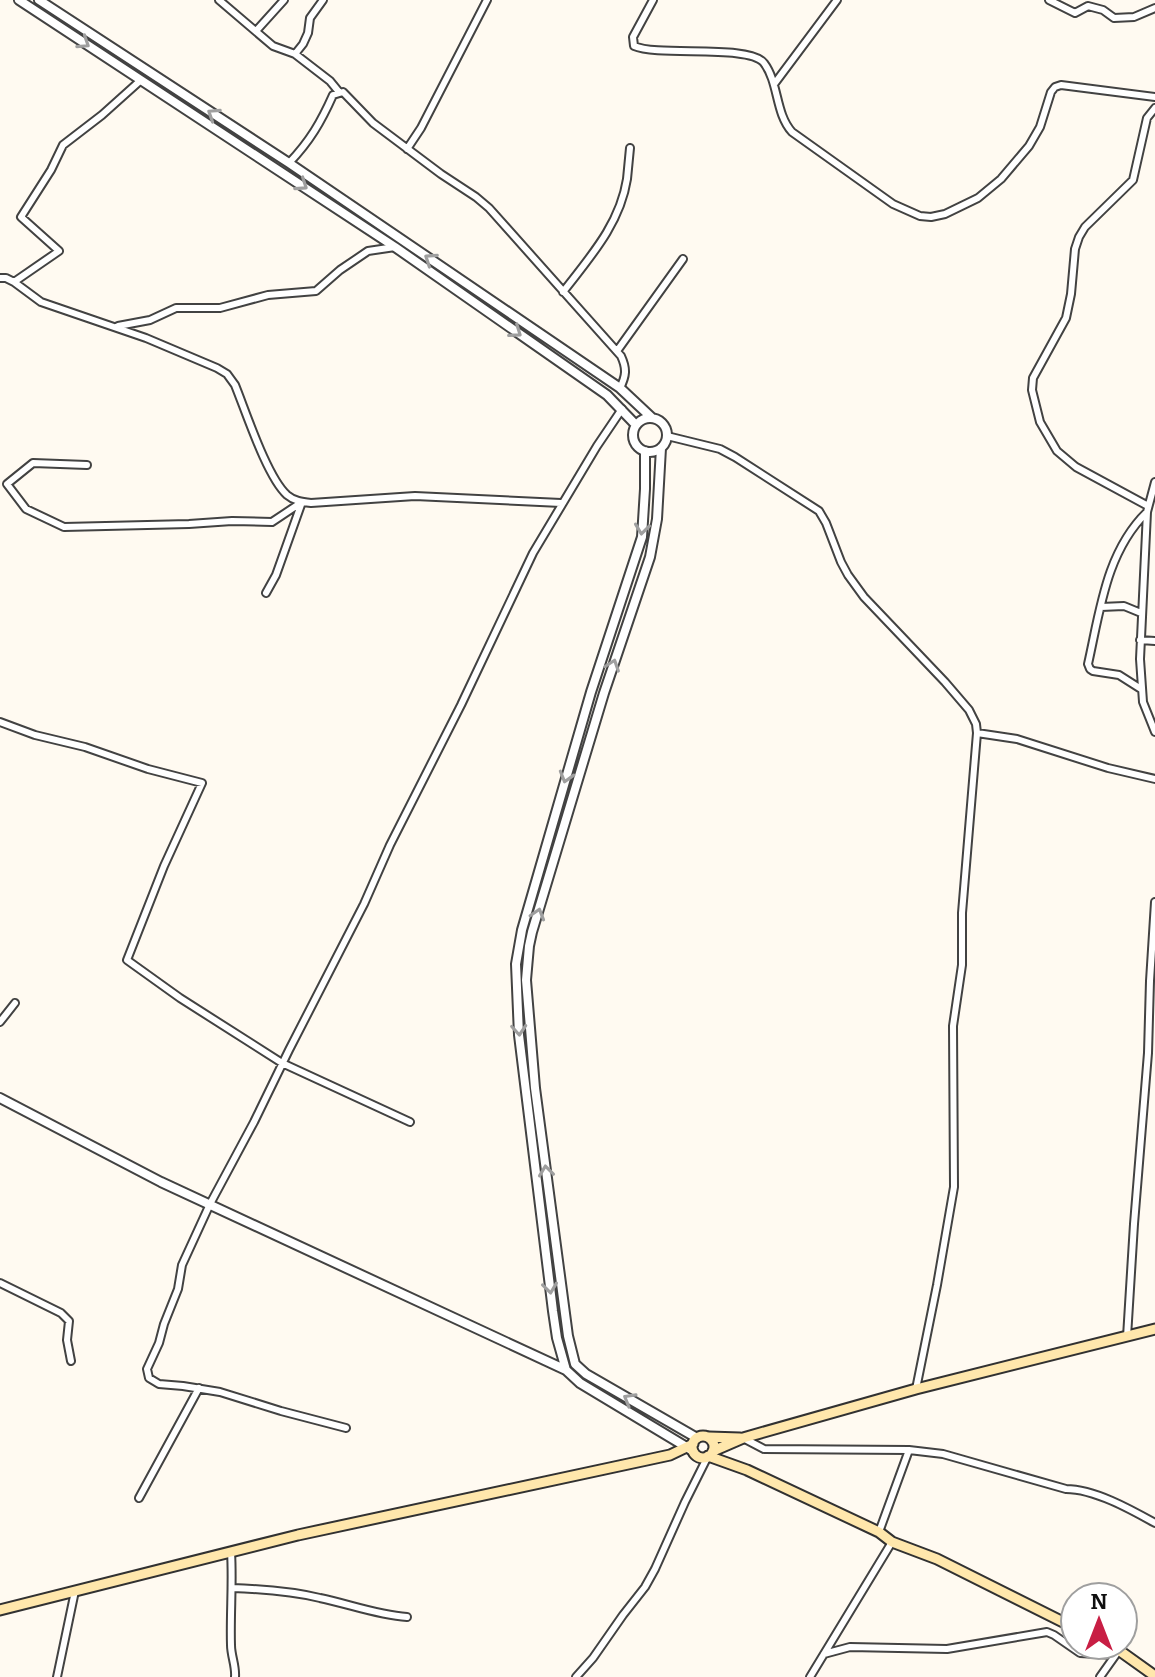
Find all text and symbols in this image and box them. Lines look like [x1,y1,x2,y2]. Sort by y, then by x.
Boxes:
one-way arrow [76,33,90,48]
one-way arrow [208,109,222,124]
one-way arrow [293,175,308,190]
one-way arrow [424,254,438,269]
one-way arrow [508,322,522,337]
one-way arrow [634,522,651,535]
one-way arrow [604,659,620,673]
one-way arrow [559,769,576,783]
one-way arrow [529,907,545,921]
one-way arrow [510,1024,527,1037]
one-way arrow [537,1165,554,1178]
one-way arrow [541,1281,558,1295]
one-way arrow [624,1393,638,1409]
north arrow [1059,1581,1139,1661]
text: N [1091,1588,1108,1615]

